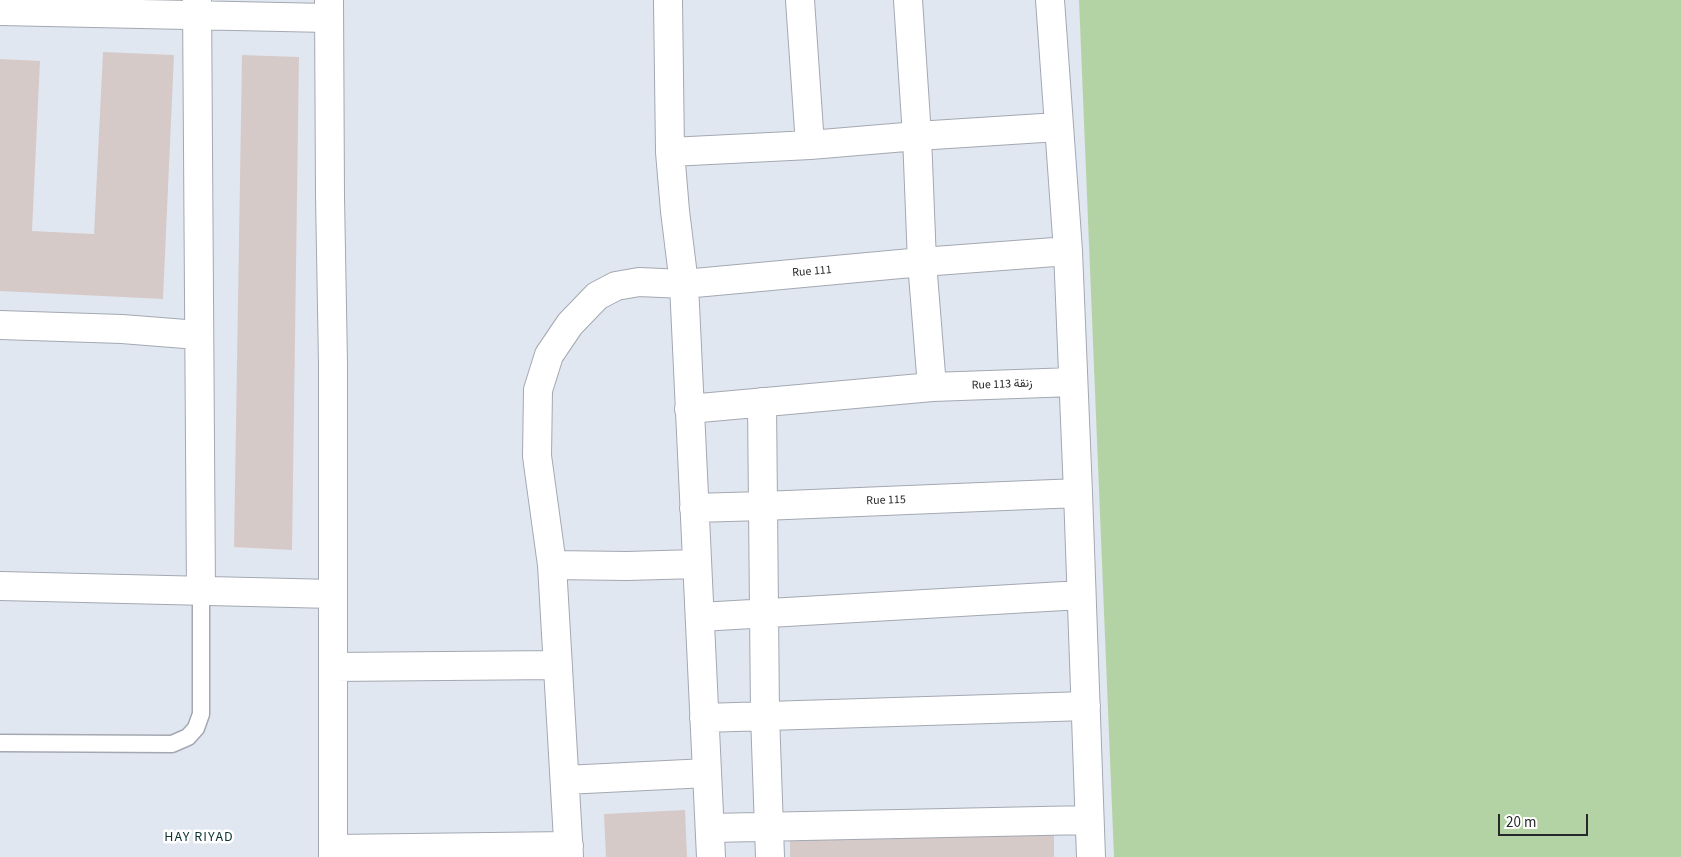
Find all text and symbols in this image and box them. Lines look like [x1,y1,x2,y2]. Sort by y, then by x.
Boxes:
street label: Rue 111 [792,263,832,281]
street label: Rue 113 زنقة [971,377,1033,393]
street label: Rue 115 [866,493,906,509]
scale bar [1501,804,1591,836]
text: 20 m [1506,812,1536,833]
district label: HAY RIYAD [163,830,235,846]

